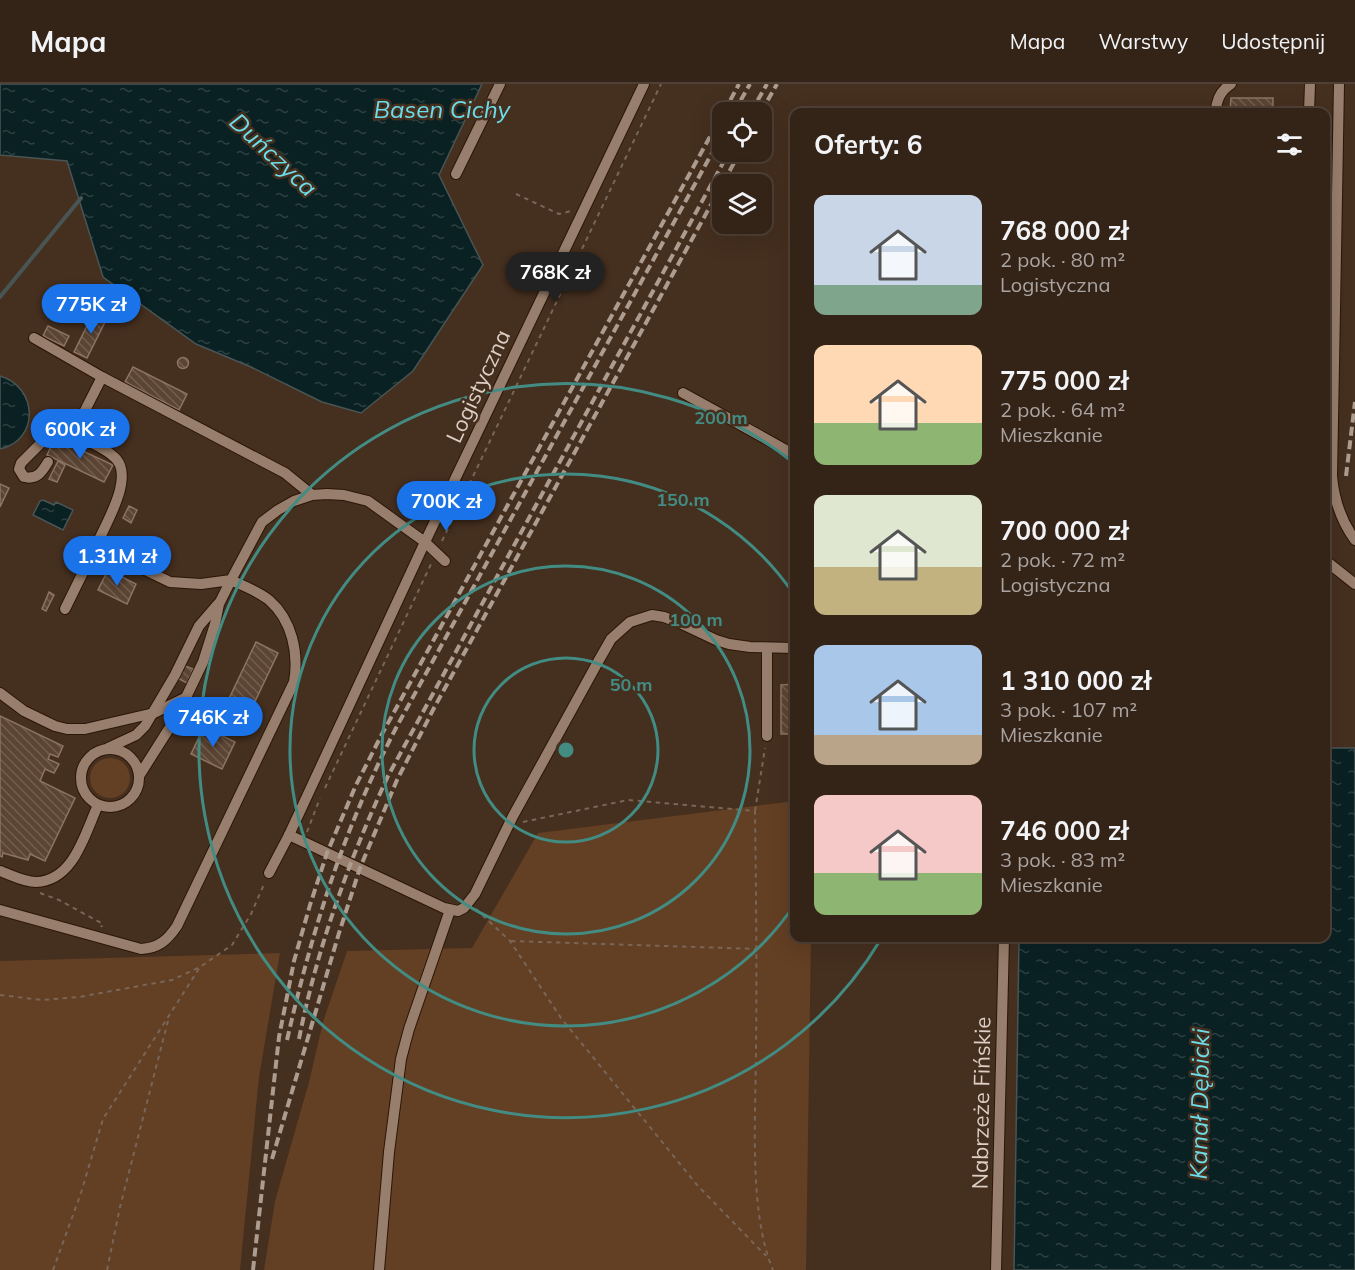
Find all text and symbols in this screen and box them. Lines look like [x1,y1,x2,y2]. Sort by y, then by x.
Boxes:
text: Mapa [30,24,106,59]
text: Mapa [1010,28,1065,54]
text: Warstwy [1098,28,1188,54]
text: Udostępnij [1221,28,1325,54]
water label: Basen Cichy [374,94,512,124]
map controls [712,102,772,234]
button: locate [712,102,772,162]
water label: Duńczyca [224,106,324,202]
text: Oferty: 6 [814,128,922,161]
icon: filters [1273,128,1306,161]
button: layers [712,174,772,234]
text: 768 000 zł [1000,214,1128,247]
icon: home [862,219,934,291]
text: 2 pok. · 80 m² [1000,247,1125,272]
pin: 768K zł [500,252,610,303]
text: 768K zł [520,259,590,284]
text: Logistyczna [1000,272,1110,297]
pin: 775K zł [36,284,146,335]
text: 775K zł [56,291,126,316]
street label: Logistyczna [440,325,516,447]
text: 775 000 zł [1000,364,1128,397]
icon: home [862,369,934,441]
text: 2 pok. · 64 m² [1000,397,1125,422]
text: 200 m [694,406,748,429]
pin: 600K zł [25,409,135,460]
text: 600K zł [45,416,115,441]
text: Mieszkanie [1000,422,1103,447]
pin: 700K zł [391,481,501,532]
text: 700K zł [411,488,481,513]
text: 150 m [656,488,710,511]
text: 700 000 zł [1000,514,1128,547]
icon: home [862,519,934,591]
pin: 1.31M zł [55,536,179,587]
text: 1.31M zł [77,543,157,568]
text: 2 pok. · 72 m² [1000,547,1125,572]
text: Logistyczna [1000,572,1110,597]
text: 100 m [669,608,723,631]
text: 1 310 000 zł [1000,664,1151,697]
icon: home [862,669,934,741]
text: 50 m [610,673,652,696]
pin: 746K zł [158,697,268,748]
text: 3 pok. · 107 m² [1000,697,1137,722]
text: 746K zł [178,704,248,729]
text: Mieszkanie [1000,722,1103,747]
centre of rings [556,740,576,760]
text: 746 000 zł [1000,814,1128,847]
icon: home [862,819,934,891]
text: 3 pok. · 83 m² [1000,847,1125,872]
text: Mieszkanie [1000,872,1103,897]
street label: Nabrzeże Fińskie [965,1016,997,1190]
water label: Kanał Dębicki [1183,1028,1215,1180]

